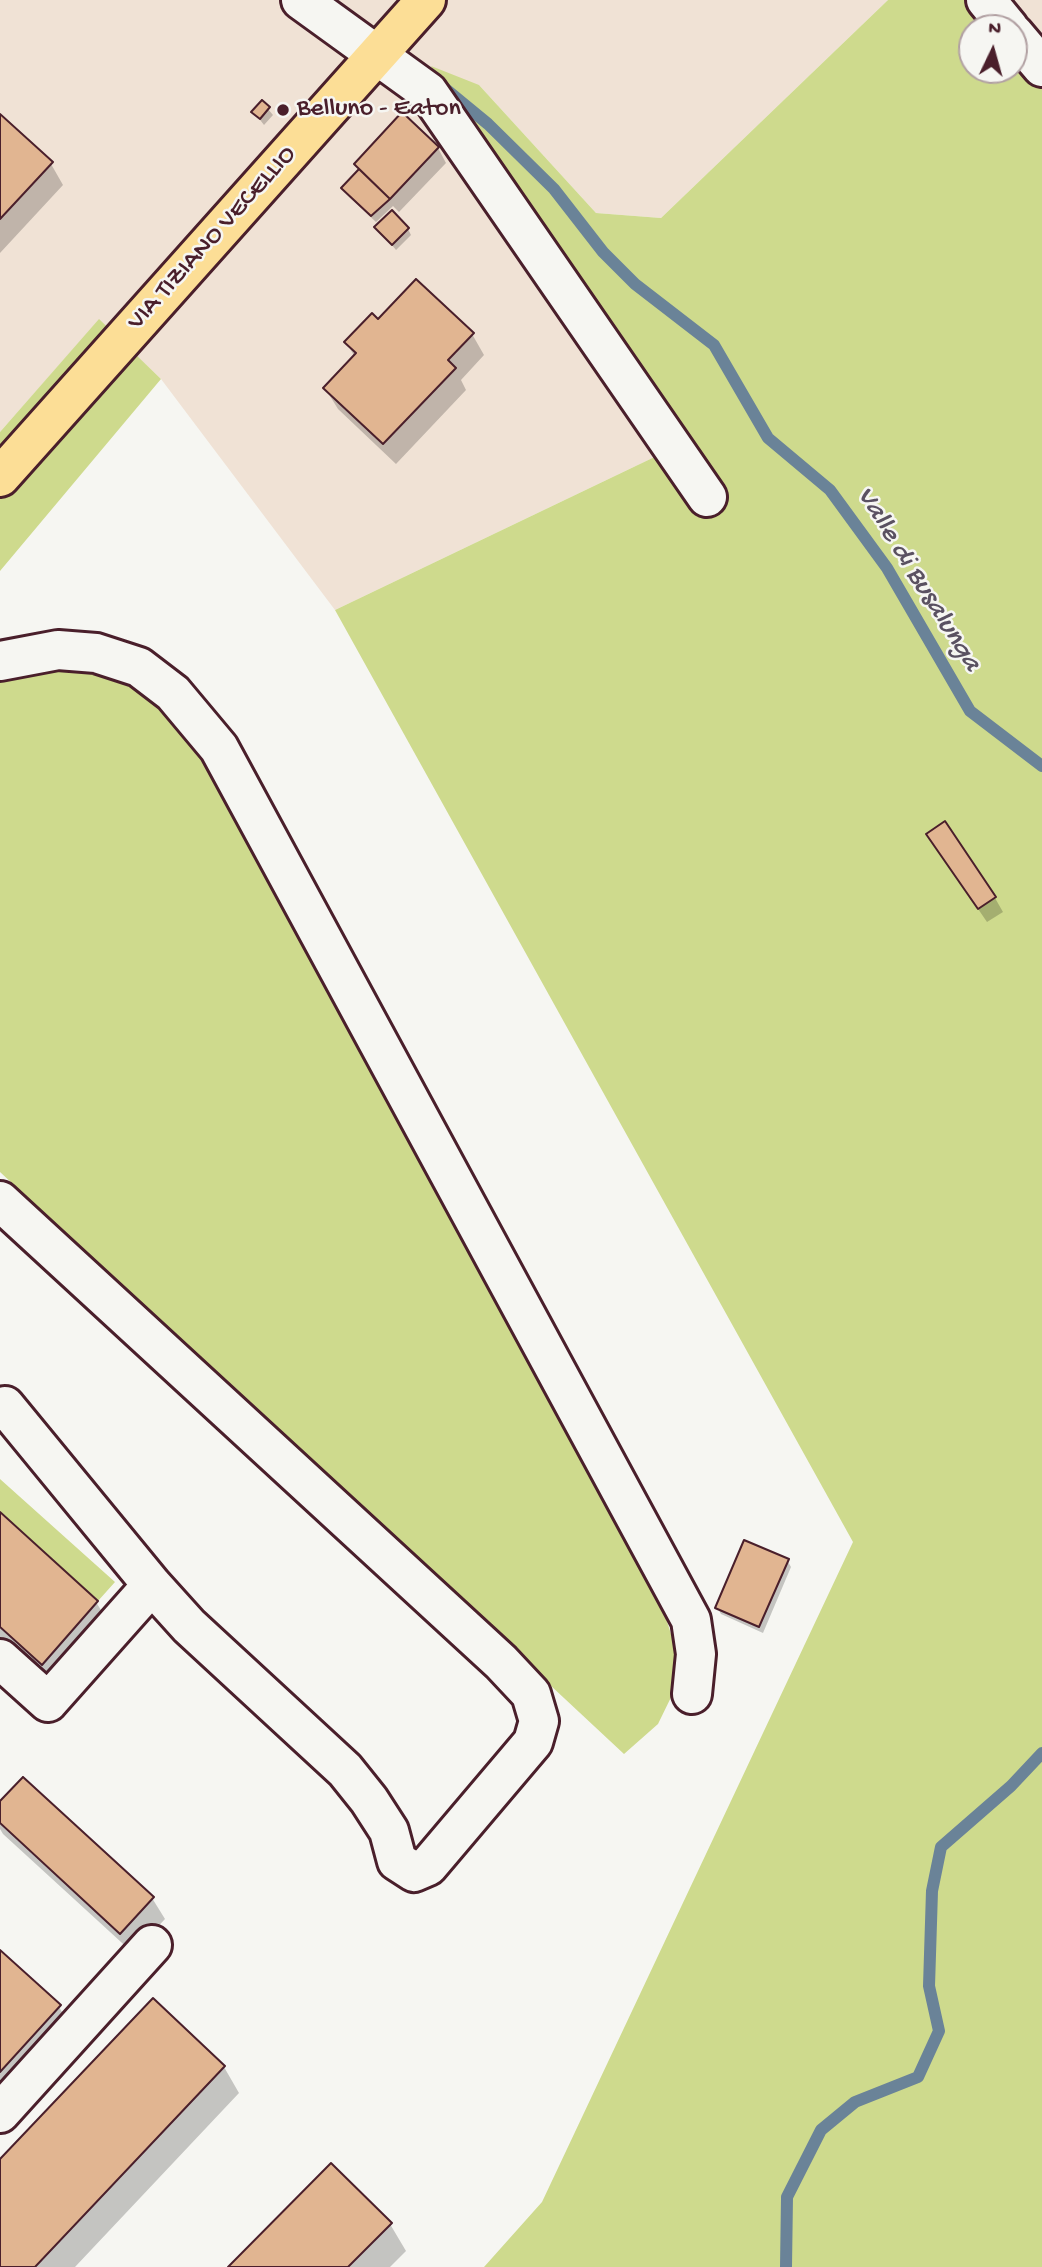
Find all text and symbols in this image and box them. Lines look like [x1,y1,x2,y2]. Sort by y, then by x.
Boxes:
north arrow [958,14,1028,84]
text: N [988,18,1002,42]
place label: Belluno - Eaton [297,94,461,126]
marker: Belluno - Eaton [275,102,291,118]
street label: VIA TIZIANO VECELLIO [122,140,304,338]
water label: Valle di Busalunga [847,482,987,678]

